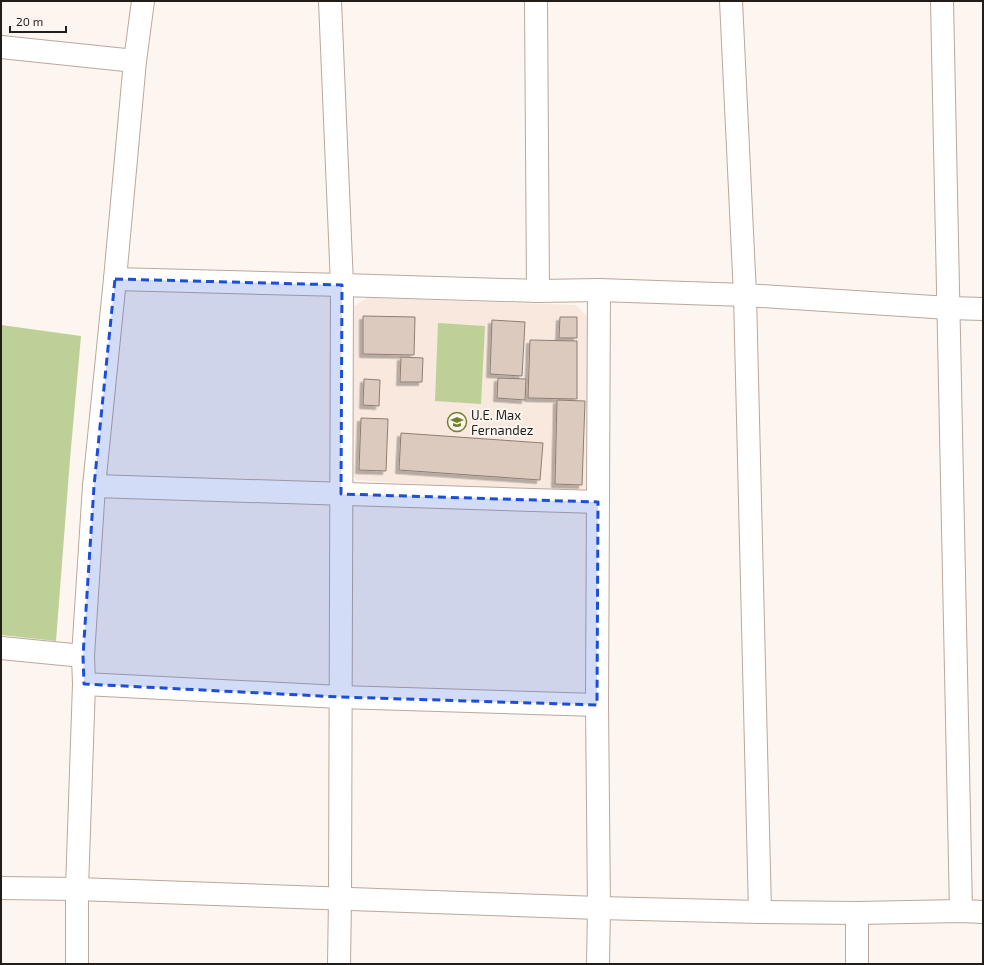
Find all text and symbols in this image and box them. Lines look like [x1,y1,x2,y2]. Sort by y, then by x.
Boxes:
scale bar [10,8,66,34]
text: 20 m [16,14,43,28]
place label: U.E. Max Fernandez [471,407,533,438]
school or university icon: U.E. Max Fernandez [446,411,468,433]

